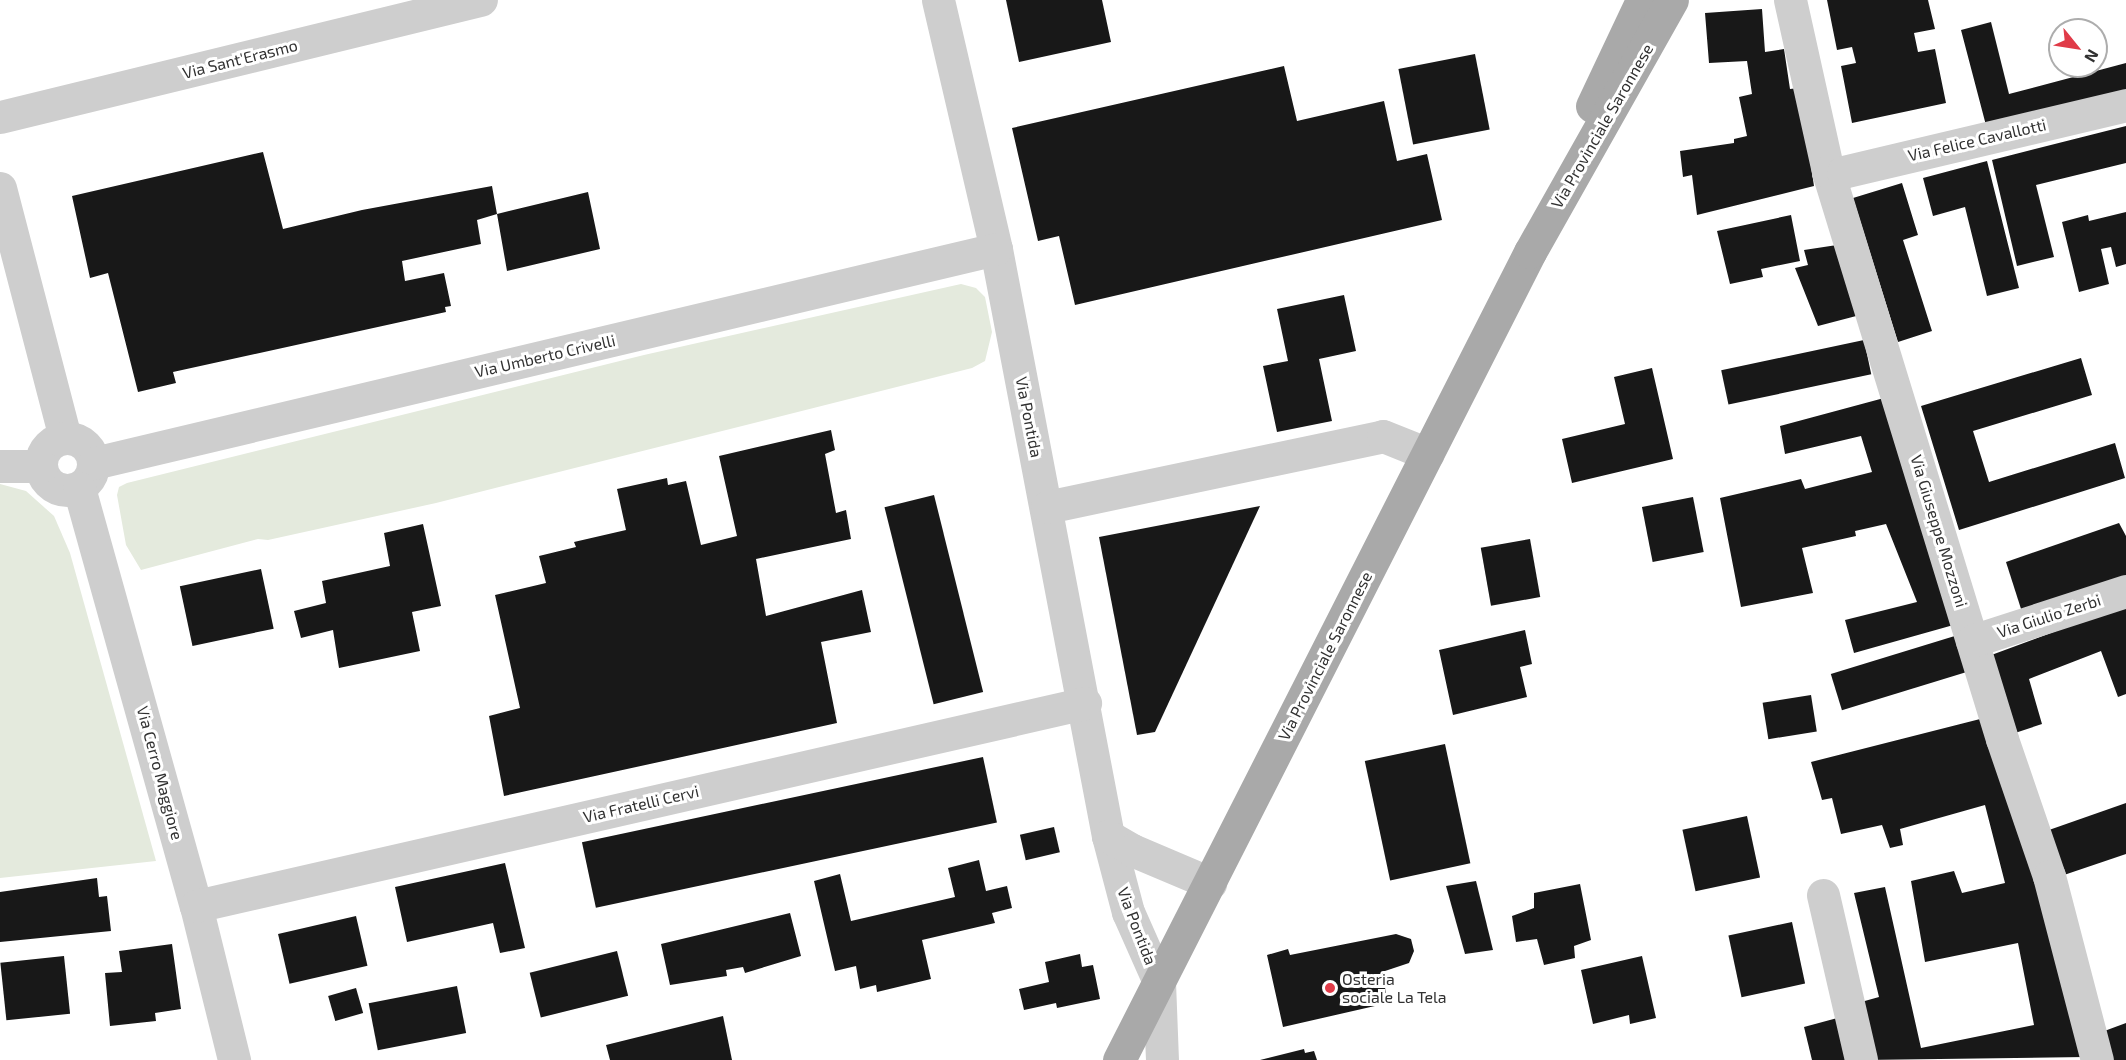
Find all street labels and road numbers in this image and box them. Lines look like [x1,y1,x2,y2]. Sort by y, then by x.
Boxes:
street label: Via Sant'Erasmo [180,35,300,83]
street label: Via Provinciale Saronnese [1547,40,1657,212]
street label: Via Felice Cavallotti [1906,115,2048,165]
street label: Via Umberto Crivelli [473,330,617,382]
street label: Via Pontida [1012,375,1046,459]
street label: Via Giuseppe Mozzoni [1907,452,1971,610]
street label: Via Provinciale Saronnese [1274,568,1376,744]
street label: Via Giulio Zerbi [1995,590,2103,642]
street label: Via Cerro Maggiore [133,704,187,842]
street label: Via Fratelli Cervi [581,781,701,827]
street label: Via Pontida [1113,884,1161,968]

